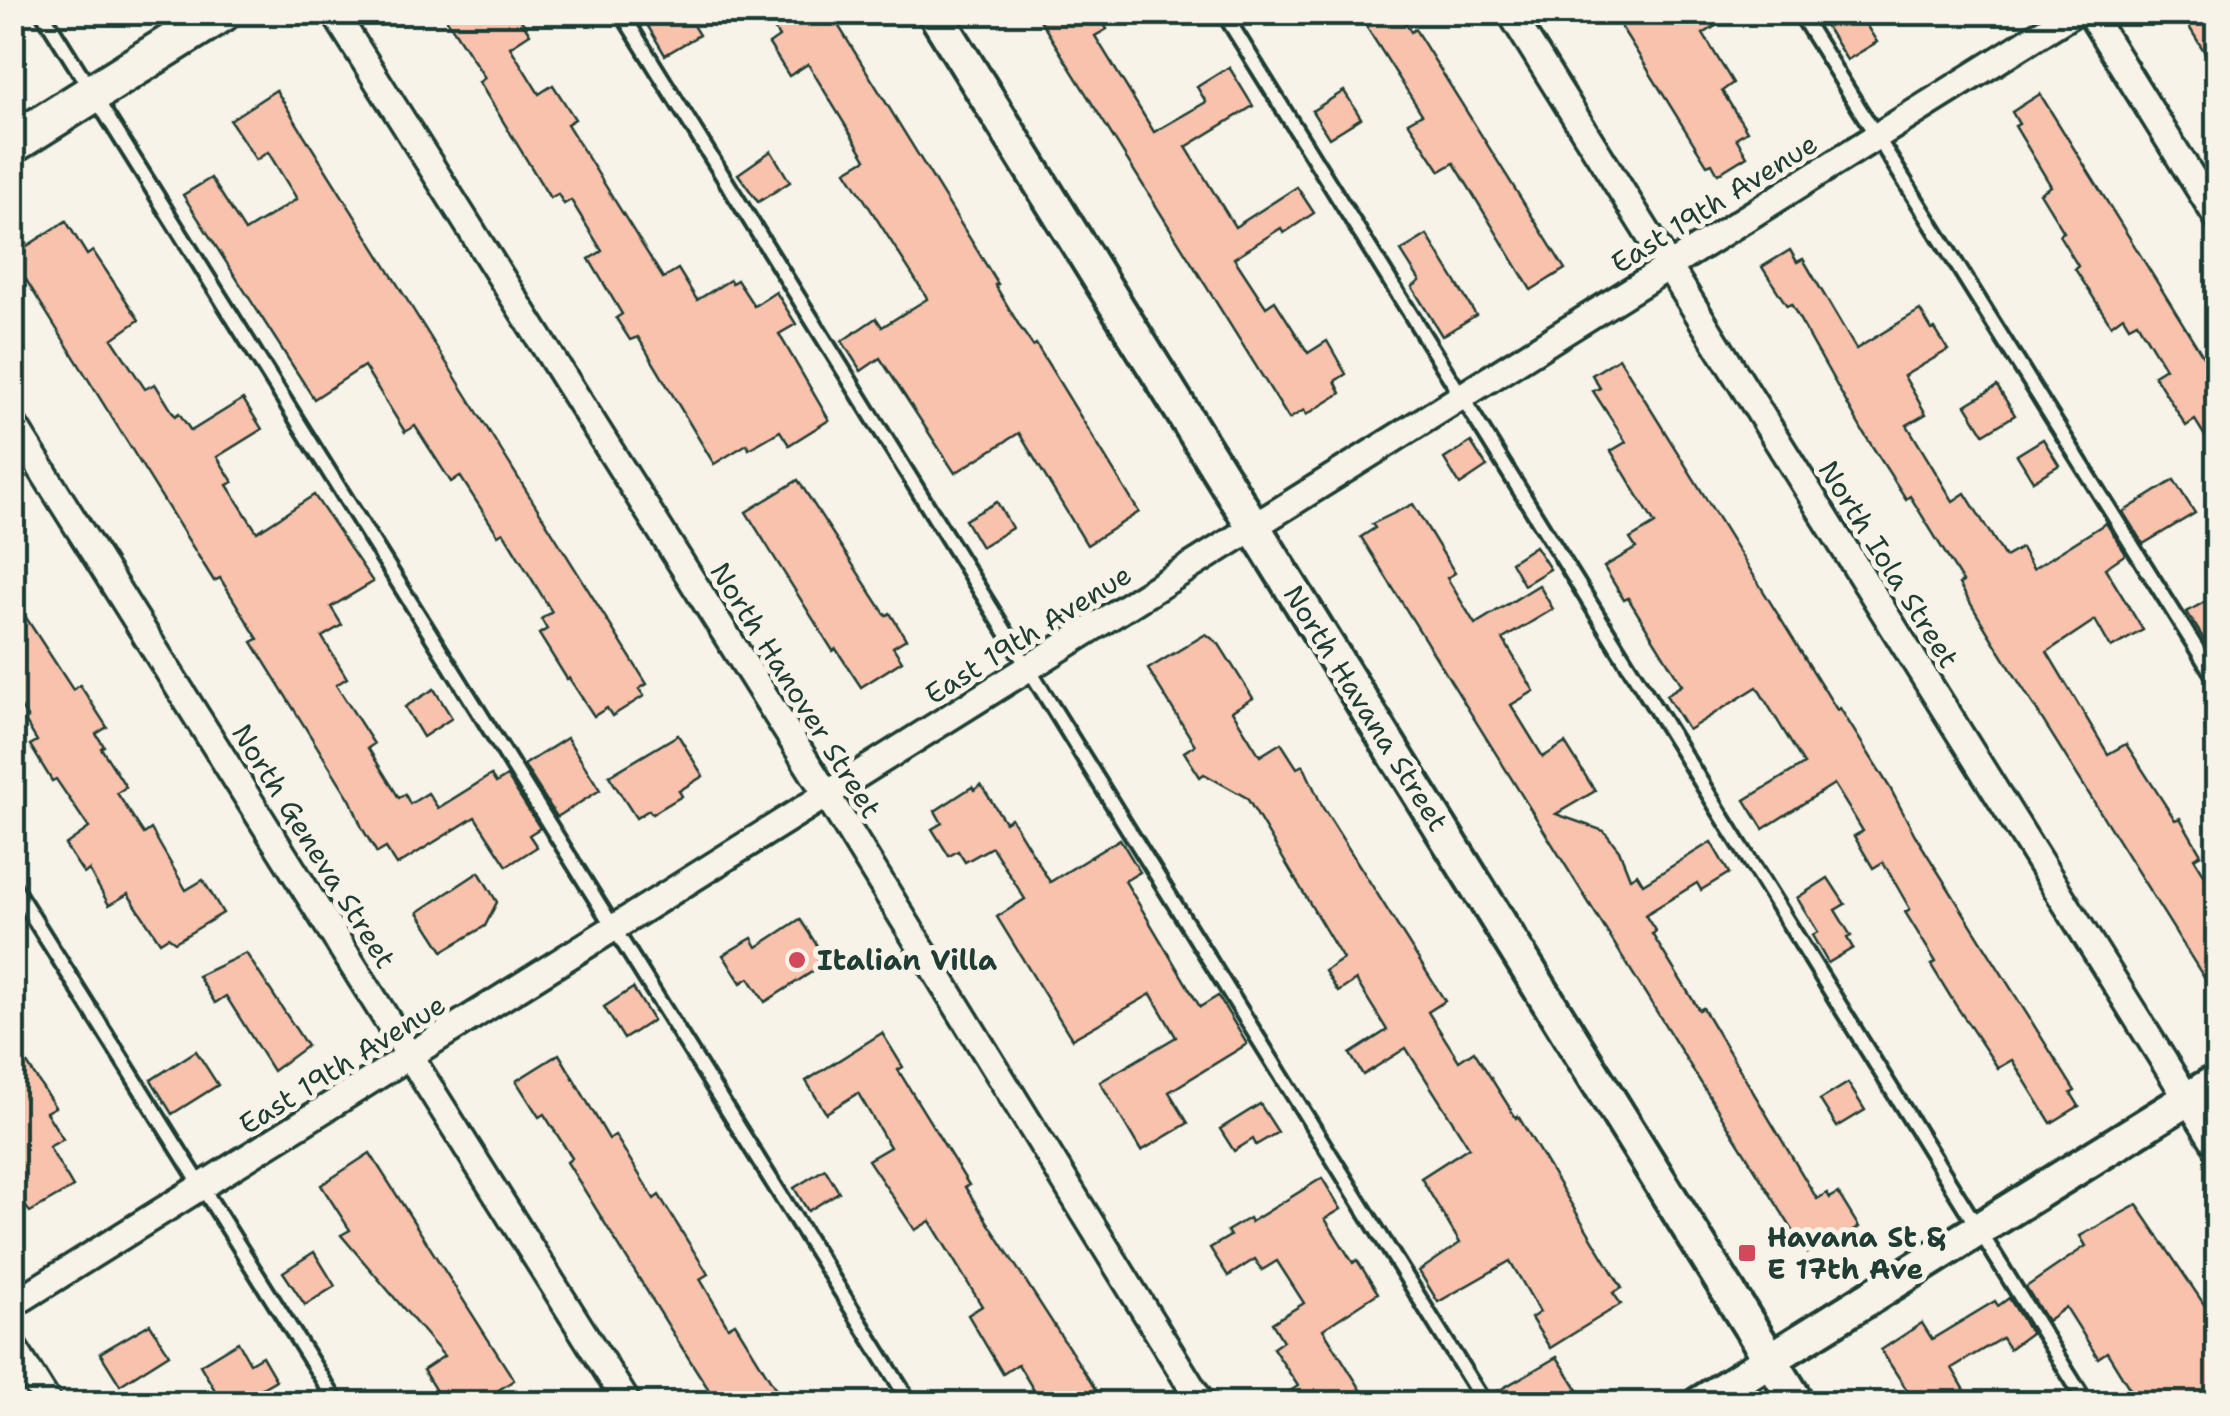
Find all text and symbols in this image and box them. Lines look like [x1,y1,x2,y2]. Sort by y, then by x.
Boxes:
street label: East 19th Avenue [1604,124,1824,282]
street label: North Iola Street [1810,453,1968,675]
street label: North Hanover Street [702,555,890,825]
street label: East 19th Avenue [918,555,1138,713]
street label: North Havana Street [1275,578,1457,838]
street label: North Geneva Street [223,716,405,976]
place label: Italian Villa [817,941,997,979]
marker: Italian Villa [786,949,808,971]
street label: East 19th Avenue [232,985,452,1143]
place label: Havana St & E 17th Ave [1767,1218,1946,1288]
marker: Havana St & E 17th Ave [1736,1242,1758,1264]

